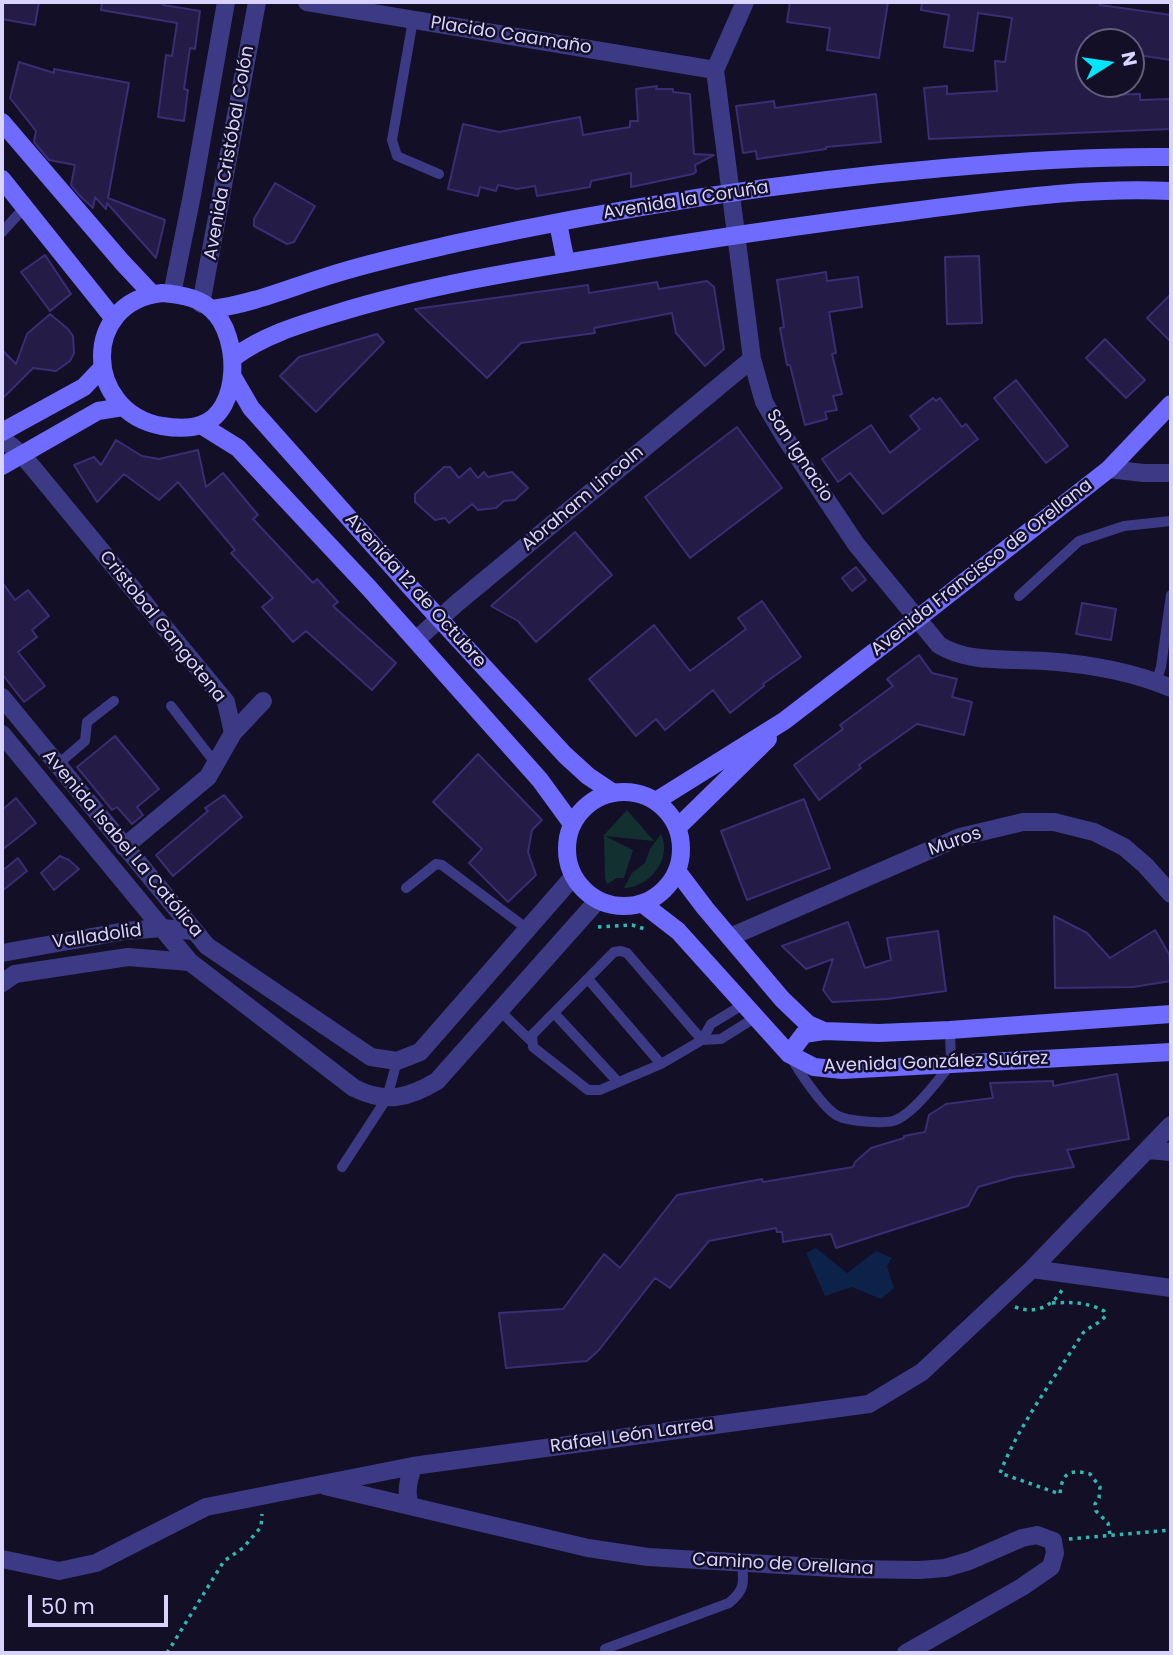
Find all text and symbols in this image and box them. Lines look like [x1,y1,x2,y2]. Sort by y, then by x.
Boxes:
street label: Placido Caamaño [429,13,593,59]
north arrow [1075,28,1145,98]
street label: Avenida Cristóbal Colón [200,44,260,262]
text: N [1114,49,1144,69]
street label: Avenida la Coruña [602,177,770,225]
street label: San Ignacio [761,406,837,506]
street label: Abraham Lincoln [518,442,648,556]
street label: Avenida Francisco de Orellana [867,475,1097,661]
street label: Avenida 12 de Octubre [340,509,490,673]
street label: Cristobal Gangotena [94,547,230,707]
street label: Avenida Isabel La Católica [37,746,207,942]
street label: Muros [926,823,984,861]
street label: Valladolid [51,920,143,954]
street label: Avenida González Suárez [823,1048,1049,1078]
street label: Rafael León Larrea [549,1414,715,1458]
street label: Camino de Orellana [692,1549,874,1581]
scale bar [32,1582,172,1626]
text: 50 m [41,1592,95,1621]

